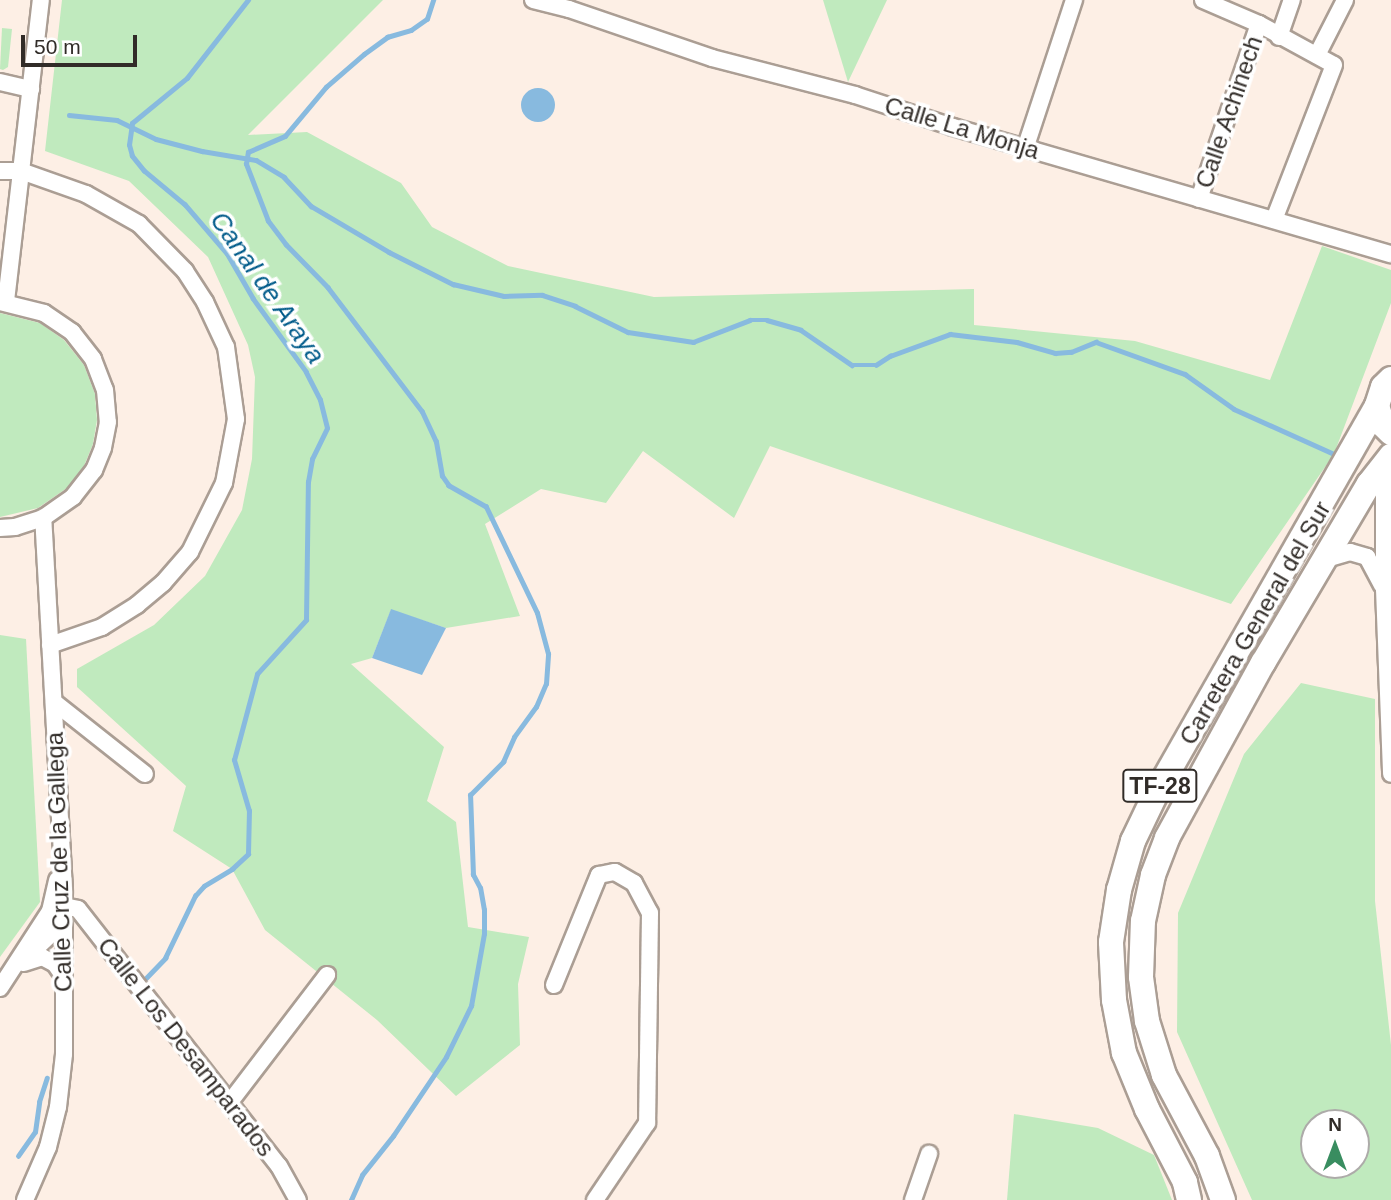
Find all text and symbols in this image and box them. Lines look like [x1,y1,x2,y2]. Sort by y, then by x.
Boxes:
scale bar [24,21,140,65]
street label: Calle Achinech [1189,32,1269,192]
text: 50 m [34,35,81,58]
street label: Calle La Monja [881,91,1043,165]
water label: Canal de Araya [203,206,331,370]
street label: Carretera General del Sur [1173,496,1337,750]
street label: Calle Cruz de la Gallega [40,732,78,992]
road number: TF-28 [1122,766,1198,806]
street label: Calle Los Desamparados [92,932,280,1162]
north arrow [1300,1109,1370,1179]
text: N [1328,1114,1342,1135]

